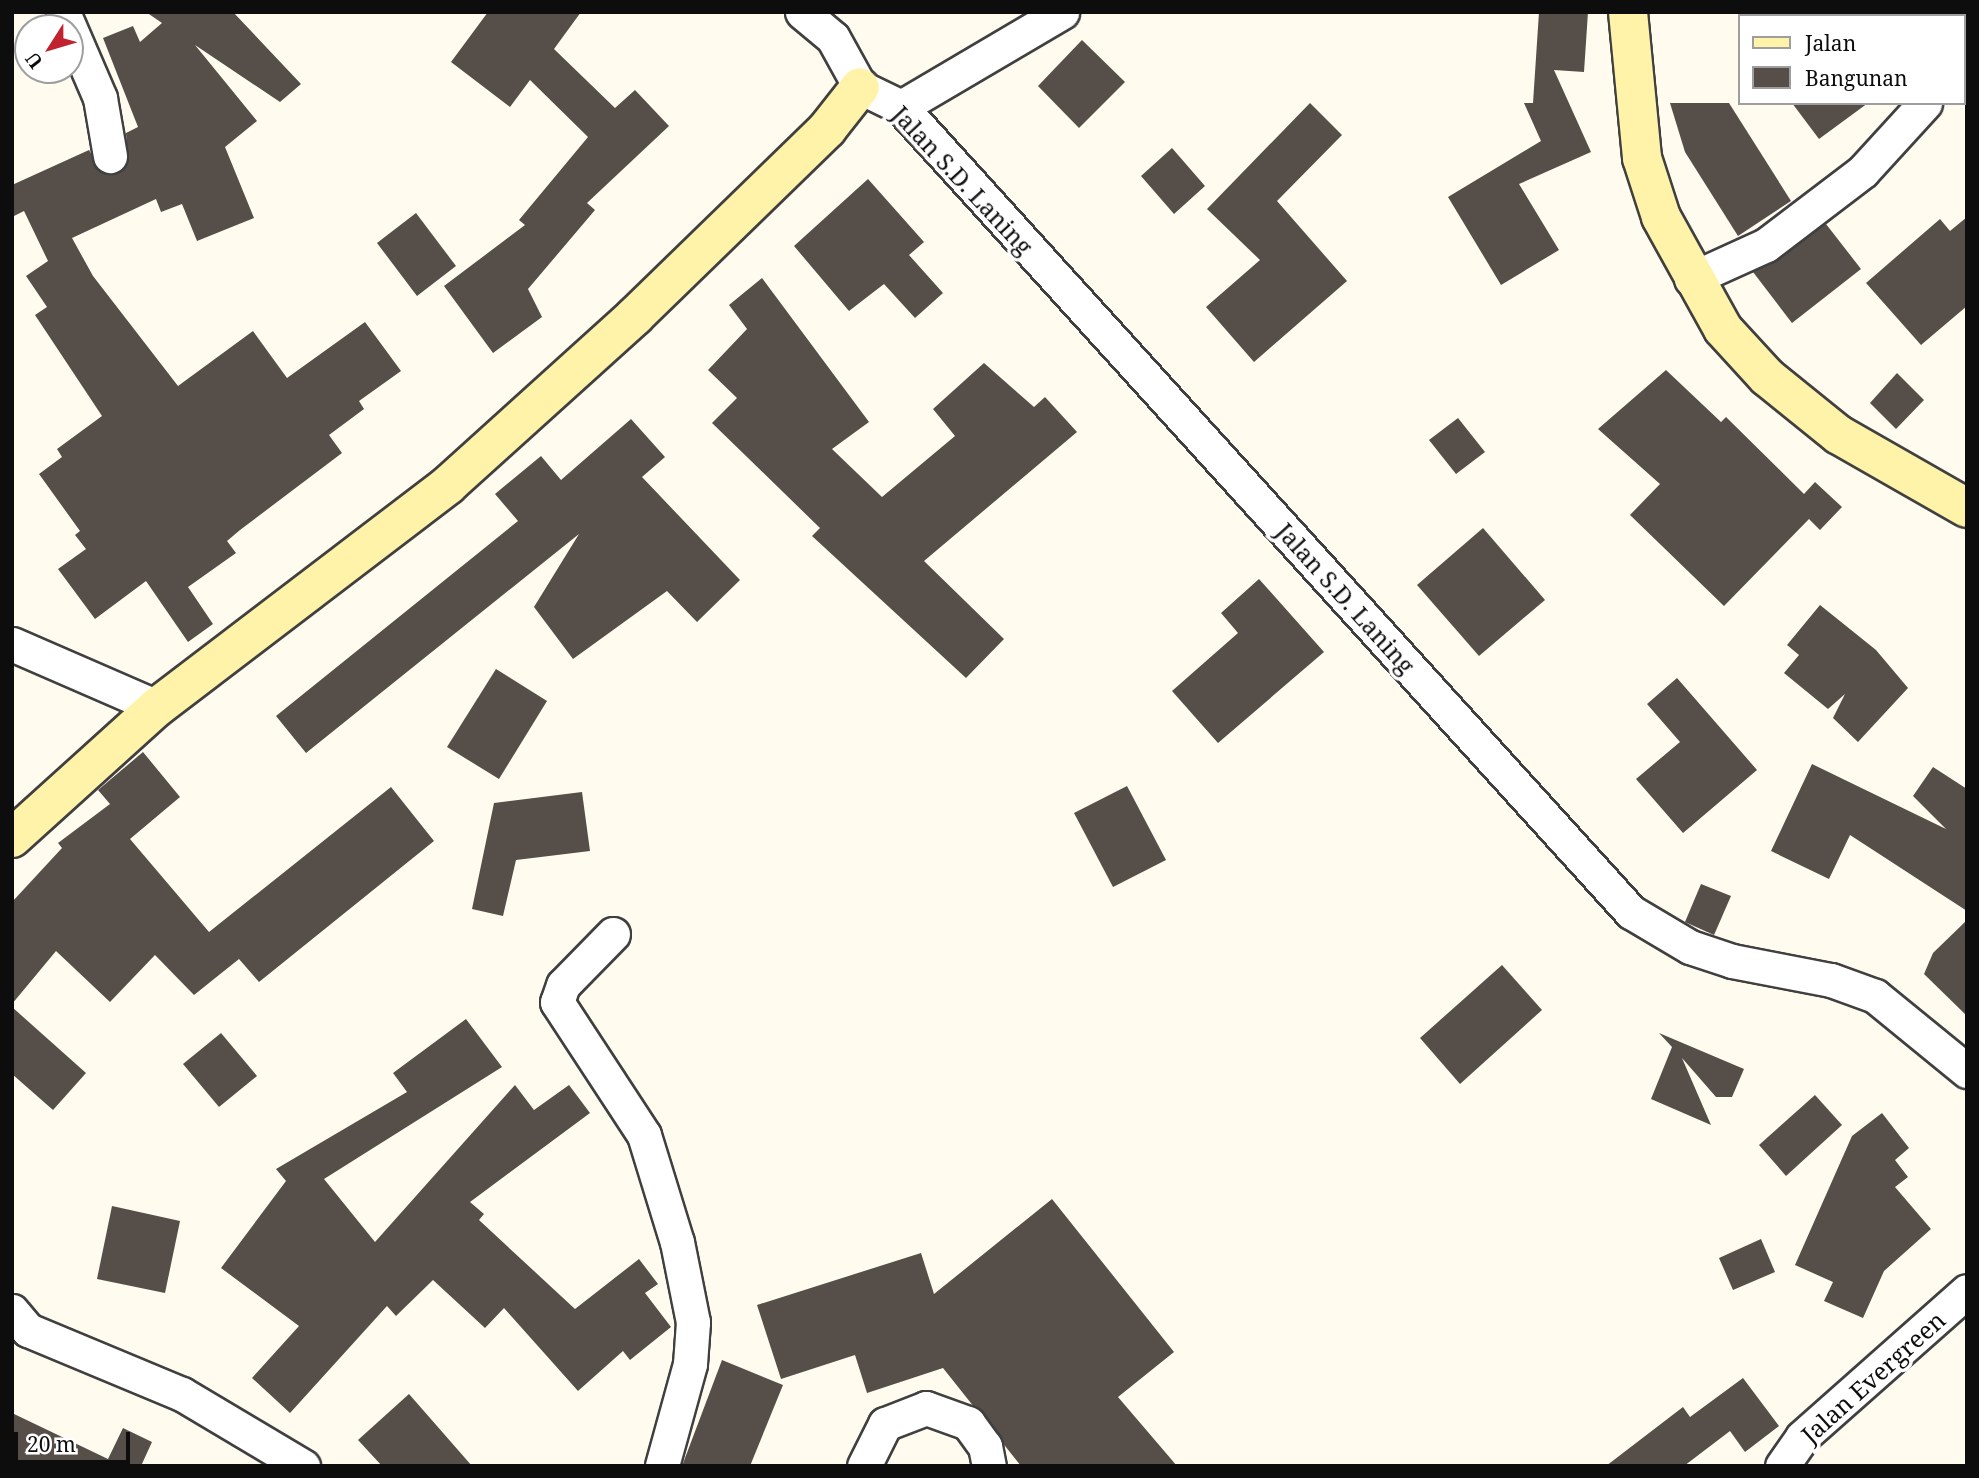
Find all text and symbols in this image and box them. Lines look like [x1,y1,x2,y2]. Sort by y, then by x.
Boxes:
north arrow [14,14,84,84]
legend [1738,14,1965,105]
text: Jalan [1805,29,1856,57]
text: U [19,47,48,74]
text: Bangunan [1805,64,1908,92]
street label: Jalan S.D. Laning [887,100,1039,260]
street label: Jalan S.D. Laning [1271,517,1421,679]
street label: Jalan Evergreen [1795,1305,1951,1449]
scale bar [18,1418,133,1462]
text: 20 m [27,1430,76,1458]

